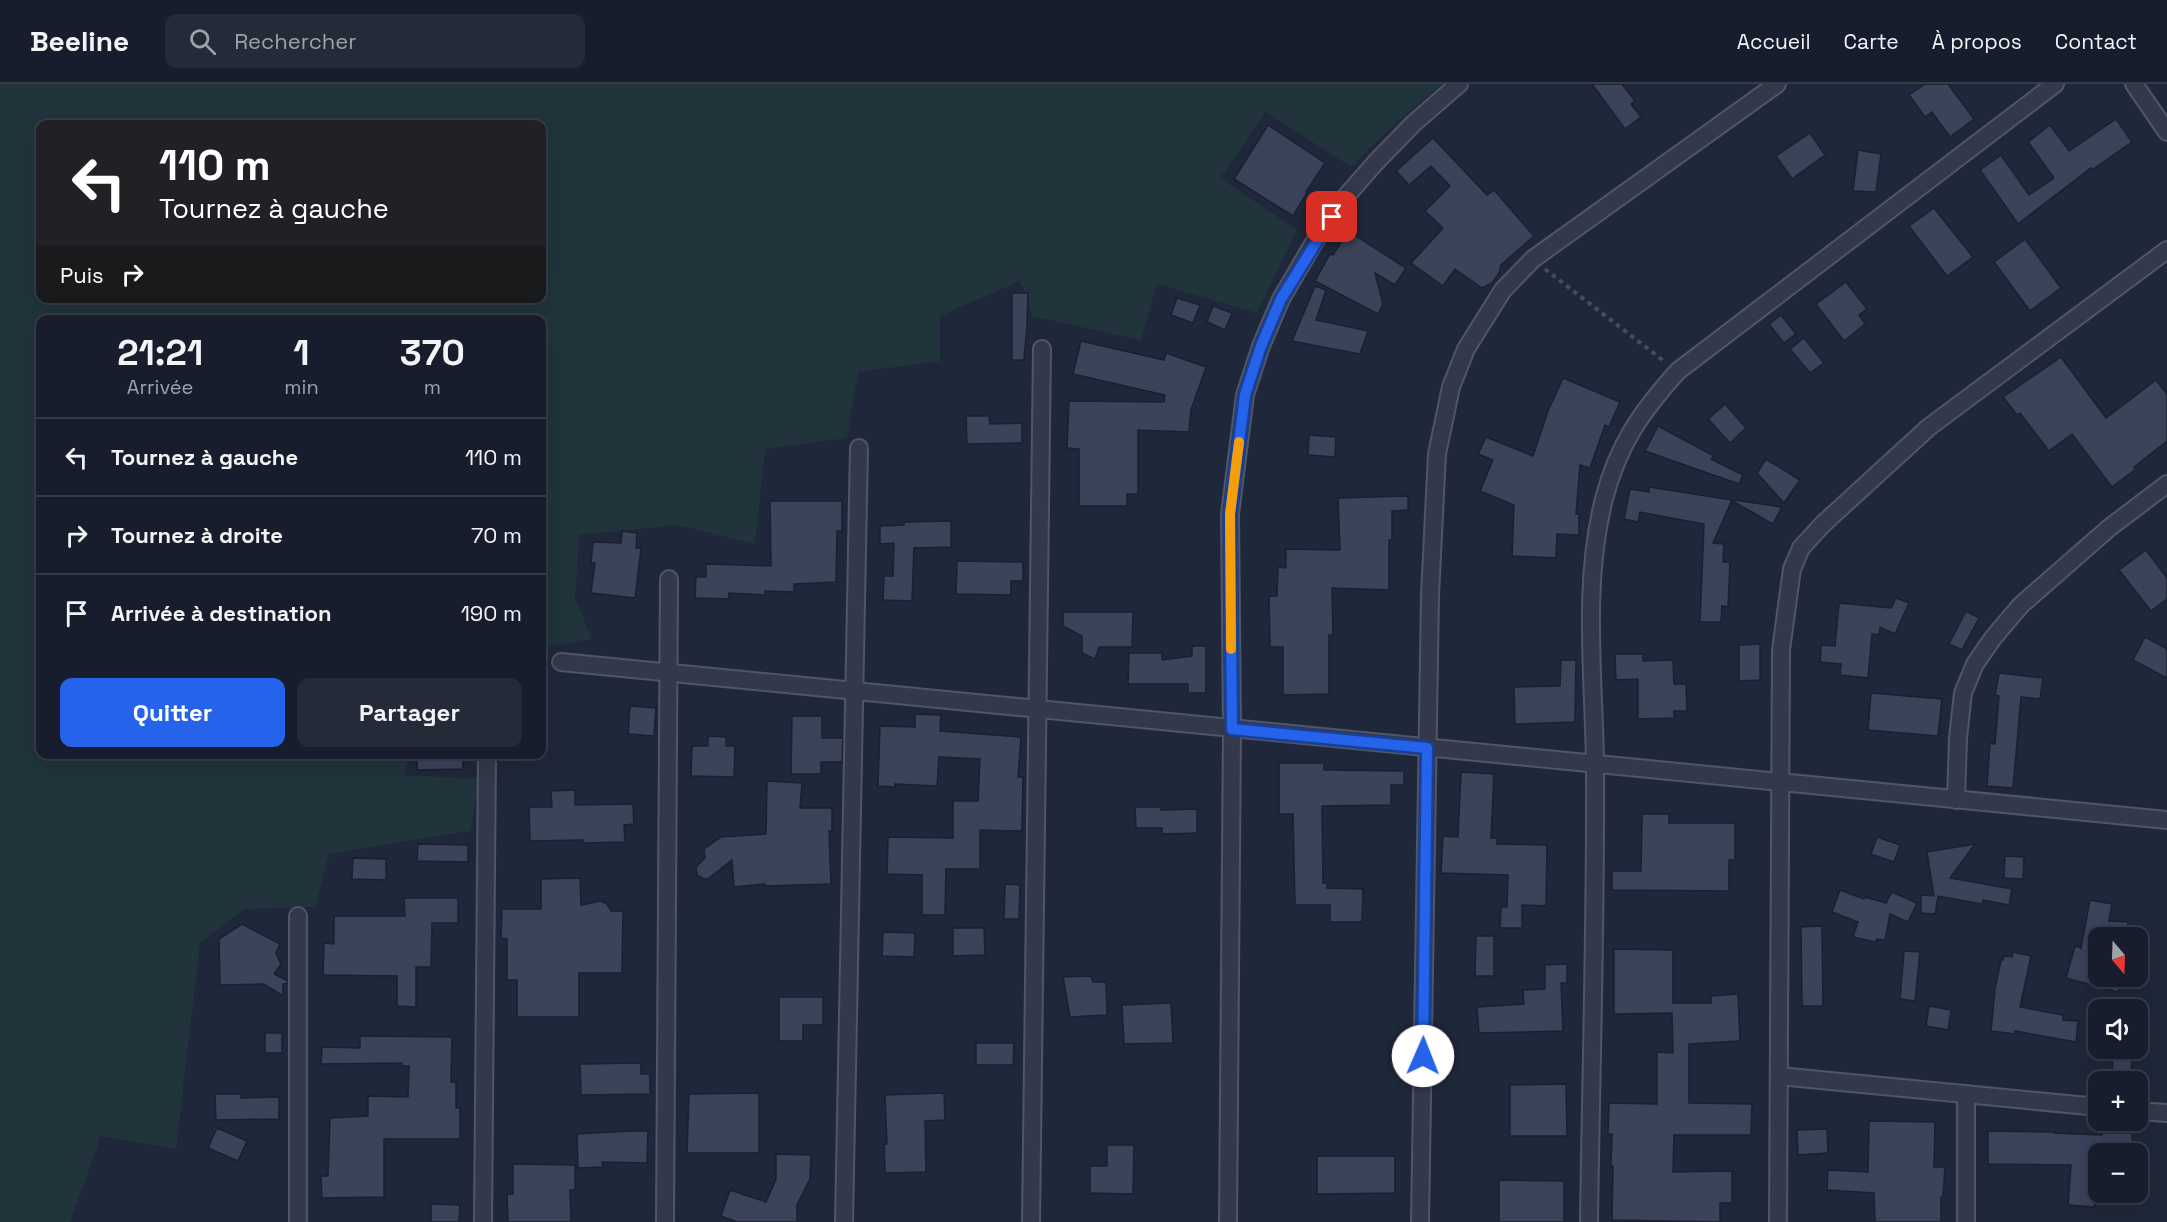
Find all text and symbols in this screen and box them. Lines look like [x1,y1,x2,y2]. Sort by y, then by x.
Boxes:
search box [165,14,585,68]
text: Beeline [30,23,129,59]
icon: search [186,25,219,58]
text: Rechercher [234,27,357,55]
text: Accueil [1737,28,1811,55]
text: Carte [1844,28,1899,55]
text: À propos [1932,28,2022,55]
text: Contact [2055,28,2137,55]
text: 110 m [159,139,271,192]
icon: left [60,144,138,222]
text: Tournez à gauche [159,191,389,226]
pin [1306,191,1357,242]
icon: arrive [1315,200,1348,233]
icon: right [116,258,149,291]
text: Puis [60,261,104,289]
text: 21:21 [117,330,203,376]
text: 1 [293,330,310,376]
text: 370 [400,330,465,376]
text: Arrivée [127,374,193,400]
text: min [284,374,319,400]
text: m [424,374,441,400]
icon: left [60,441,93,474]
text: Tournez à gauche [111,443,298,471]
text: 110 m [465,443,522,471]
icon: right [60,519,93,552]
text: Tournez à droite [111,521,283,549]
text: 70 m [471,521,522,549]
icon: arrive [60,597,93,630]
text: Arrivée à destination [111,599,332,627]
text: 190 m [461,599,522,627]
button: Quitter [60,678,285,747]
button: Partager [297,678,522,747]
north arrow [2088,927,2148,987]
map controls [2088,927,2148,1203]
button: sound [2088,999,2148,1059]
position arrow [1391,1024,1455,1088]
button: + [2088,1071,2148,1131]
button: − [2088,1143,2148,1203]

